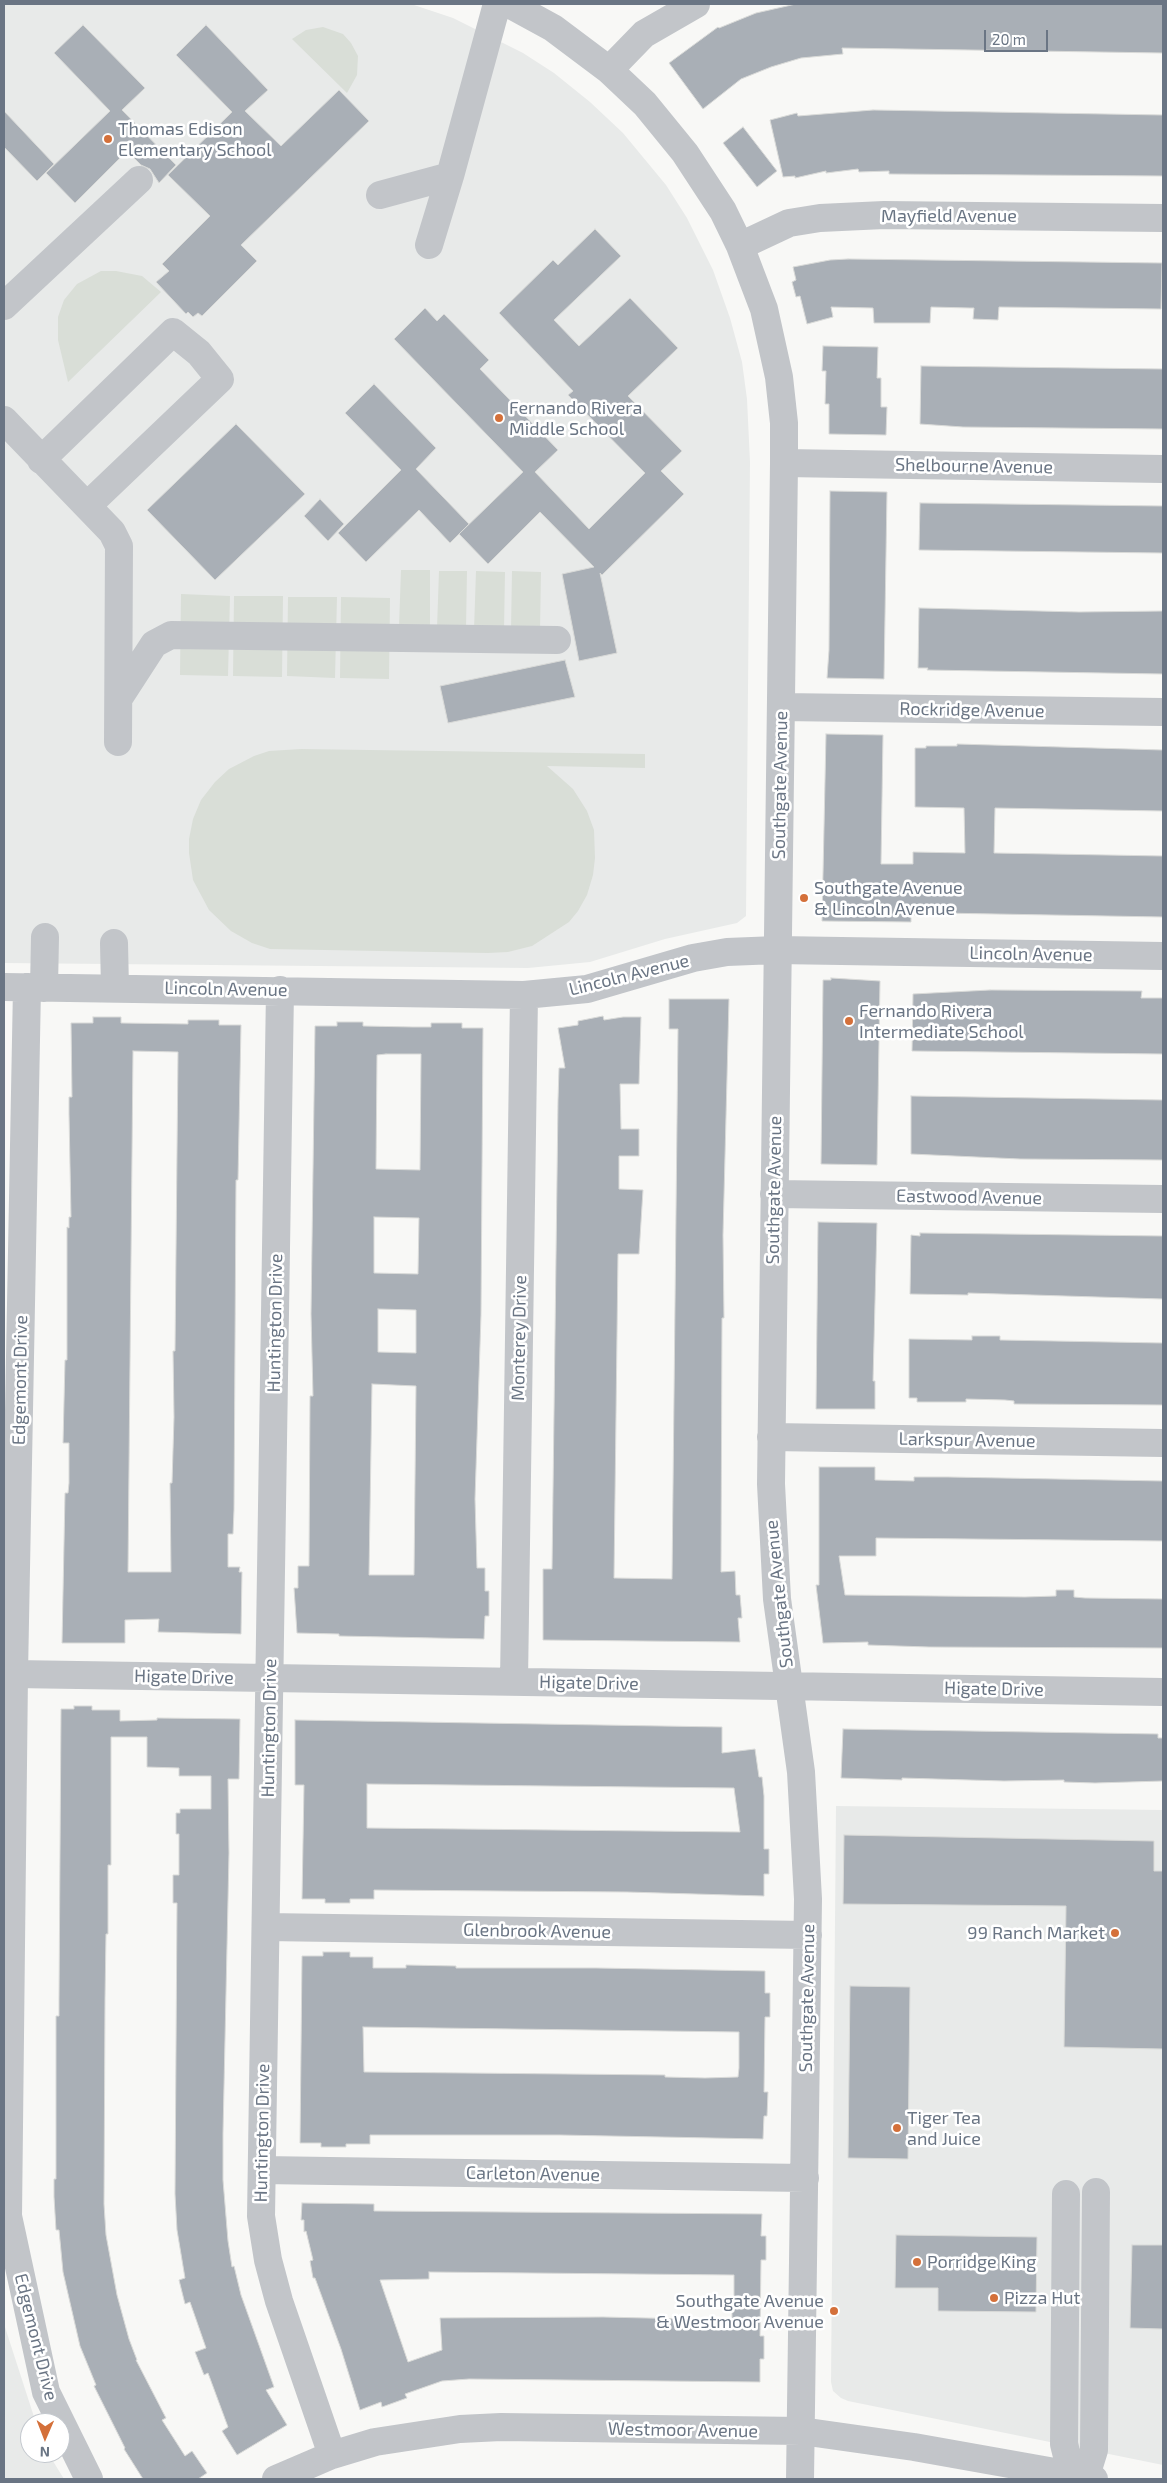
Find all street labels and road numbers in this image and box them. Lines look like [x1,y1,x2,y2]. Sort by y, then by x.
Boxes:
street label: Mayfield Avenue [881,205,1017,227]
street label: Shelbourne Avenue [895,454,1053,478]
street label: Rockridge Avenue [899,698,1045,722]
street label: Southgate Avenue [768,711,792,859]
street label: Lincoln Avenue [969,942,1093,966]
street label: Lincoln Avenue [567,950,691,1000]
street label: Lincoln Avenue [164,977,288,1001]
street label: Southgate Avenue [762,1116,786,1264]
street label: Eastwood Avenue [896,1185,1042,1209]
street label: Huntington Drive [263,1253,287,1393]
street label: Monterey Drive [507,1275,531,1401]
street label: Edgemont Drive [8,1315,32,1445]
street label: Larkspur Avenue [898,1428,1036,1452]
street label: Southgate Avenue [760,1519,798,1669]
street label: Huntington Drive [257,1658,281,1798]
street label: Higate Drive [134,1665,234,1689]
street label: Higate Drive [539,1671,639,1695]
street label: Higate Drive [944,1677,1044,1701]
street label: Glenbrook Avenue [463,1919,611,1943]
street label: Southgate Avenue [795,1924,819,2072]
street label: Huntington Drive [250,2063,274,2203]
street label: Carleton Avenue [466,2162,600,2186]
street label: Edgemont Drive [10,2271,62,2403]
street label: Westmoor Avenue [608,2418,758,2442]

